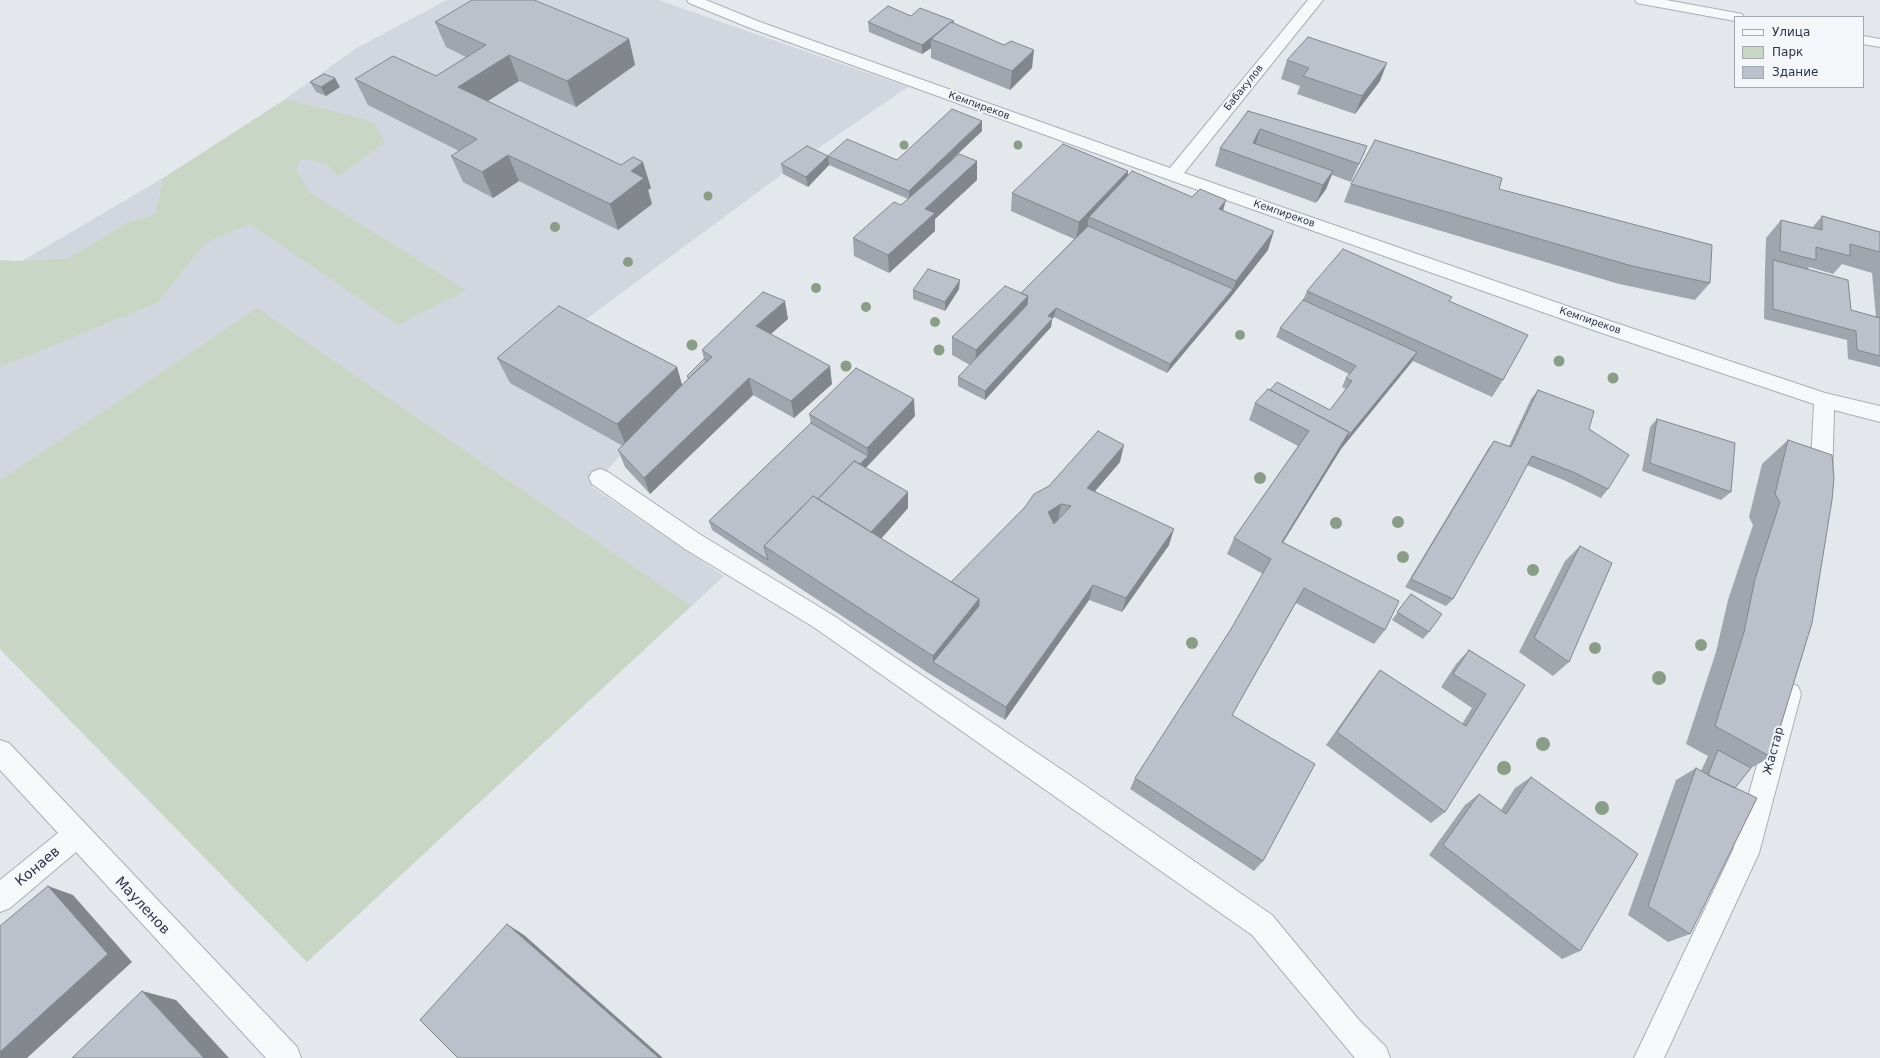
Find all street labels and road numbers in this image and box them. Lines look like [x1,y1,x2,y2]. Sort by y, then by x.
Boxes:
street label: Бабакулов [1222,63,1266,113]
street label: Кемпиреков [947,89,1011,123]
street label: Кемпиреков [1252,198,1316,230]
street label: Кемпиреков [1558,305,1622,337]
street label: Жастар [1761,726,1787,776]
street label: Конаев [12,843,64,891]
street label: Мауленов [111,874,173,938]

